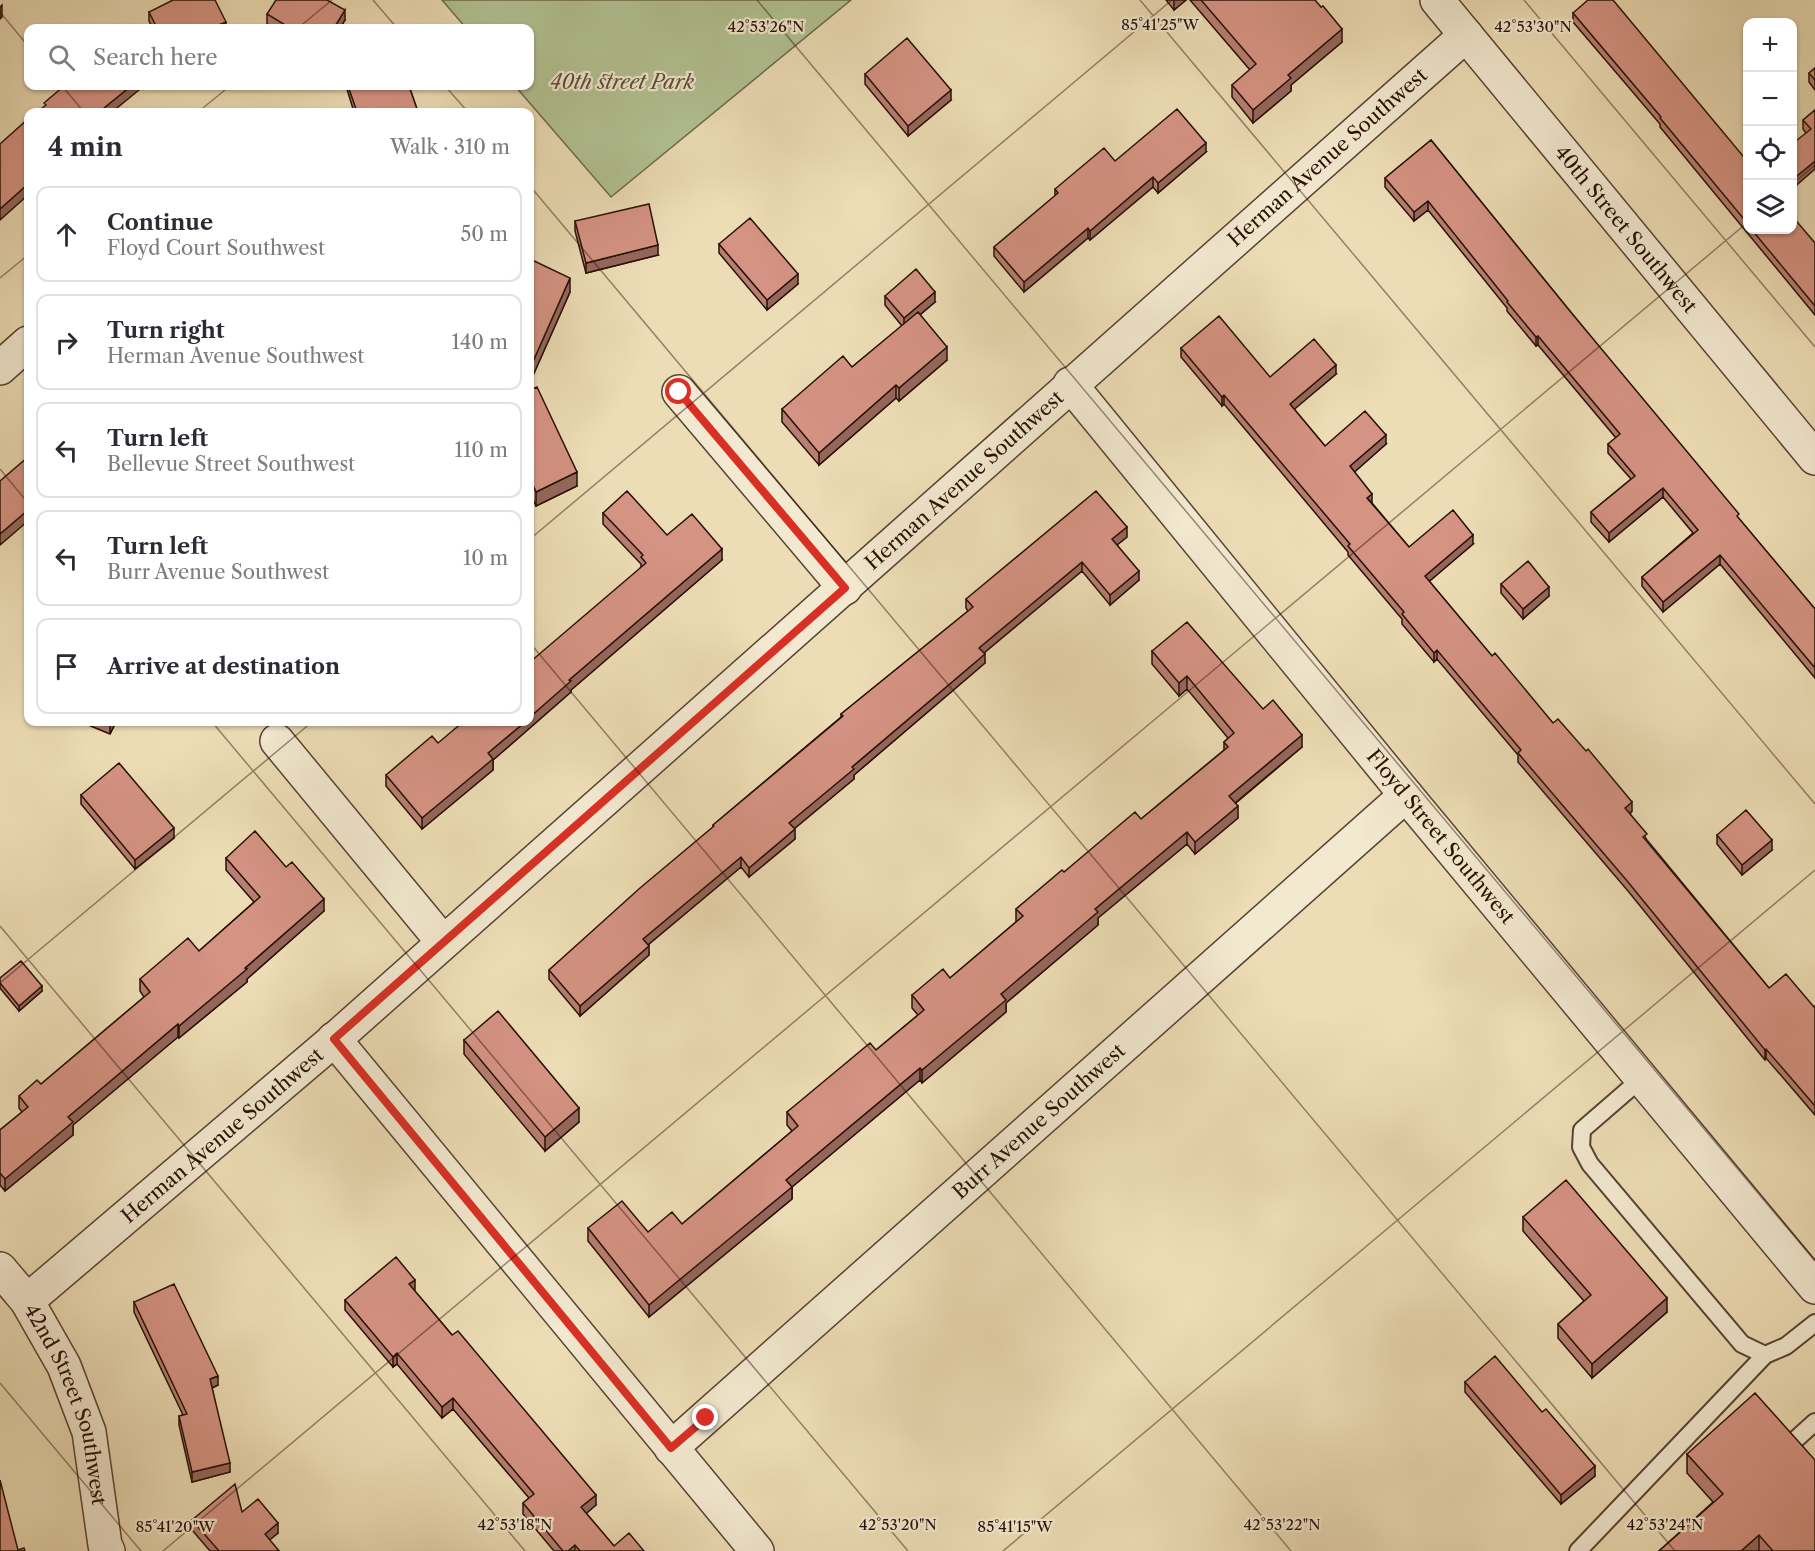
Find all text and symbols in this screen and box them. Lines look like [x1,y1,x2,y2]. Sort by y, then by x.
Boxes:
text: 85°41'25"W [1121,15,1199,34]
text: 42°53'26"N [728,17,804,36]
text: 42°53'30"N [1494,17,1572,36]
map controls [1743,18,1797,234]
button: + [1743,18,1797,72]
search box [24,24,534,90]
icon: search [45,41,78,74]
text: Search here [93,44,218,71]
street label: Herman Avenue Southwest [1223,63,1432,251]
park label: 40th street Park [550,70,695,94]
button: − [1743,72,1797,126]
button: locate [1743,126,1797,180]
text: 4 min [48,131,123,163]
text: Walk · 310 m [390,135,510,159]
street label: 40th Street Southwest [1550,141,1702,318]
button: layers [1743,180,1797,234]
text: Continue [107,209,213,236]
icon: ahead [50,218,83,251]
text: 50 m [461,222,508,246]
text: Floyd Court Southwest [107,236,325,260]
text: Turn right [107,317,225,344]
icon: right [50,326,83,359]
text: 140 m [451,330,508,354]
text: Herman Avenue Southwest [107,344,364,368]
route start [665,378,691,404]
street label: Herman Avenue Southwest [860,385,1068,575]
text: Turn left [107,425,208,452]
icon: left [50,434,83,467]
text: 110 m [455,438,508,462]
text: Bellevue Street Southwest [107,452,355,476]
text: Turn left [107,533,208,560]
icon: left [50,542,83,575]
text: 10 m [463,546,508,570]
text: Burr Avenue Southwest [107,560,329,584]
icon: arrive [50,650,83,683]
text: Arrive at destination [107,653,340,680]
street label: Floyd Street Southwest [1362,744,1520,929]
street label: Burr Avenue Southwest [948,1038,1130,1204]
street label: Herman Avenue Southwest [116,1043,328,1228]
street label: 42nd Street Southwest [19,1300,111,1507]
route end [692,1404,718,1430]
text: 42°53'18"N [477,1515,553,1534]
text: 42°53'20"N [859,1515,937,1534]
text: 42°53'22"N [1243,1515,1321,1534]
text: 42°53'24"N [1627,1515,1703,1534]
text: 85°41'20"W [135,1517,215,1536]
text: 85°41'15"W [977,1517,1053,1536]

